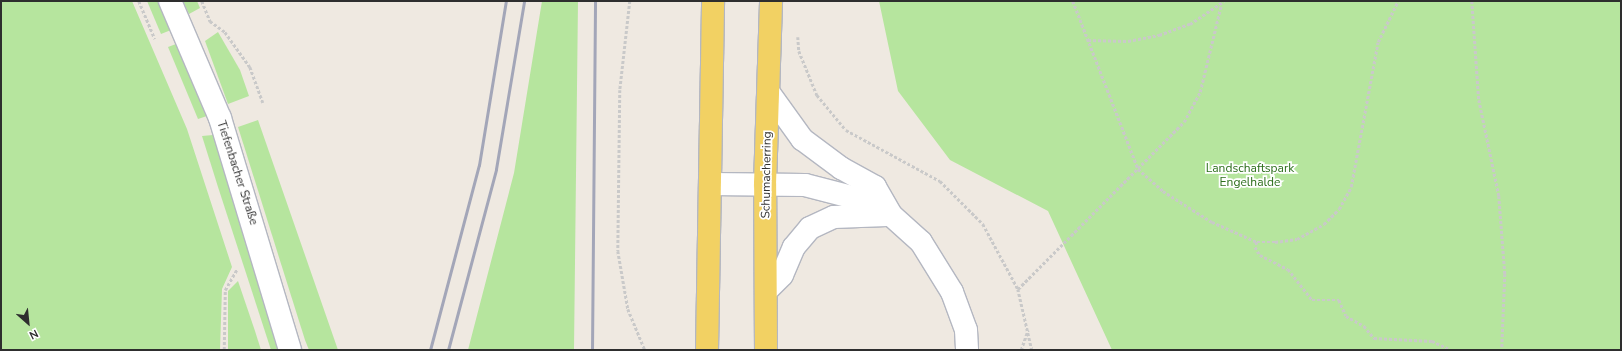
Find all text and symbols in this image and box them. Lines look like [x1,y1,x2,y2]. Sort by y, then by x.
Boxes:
street label: Tiefenbacher Straße [213,119,261,227]
street label: Schumacherring [759,131,775,219]
park label: Landschaftspark Engelhalde [1206,162,1294,190]
north arrow [8,303,48,343]
text: N [27,326,41,343]

